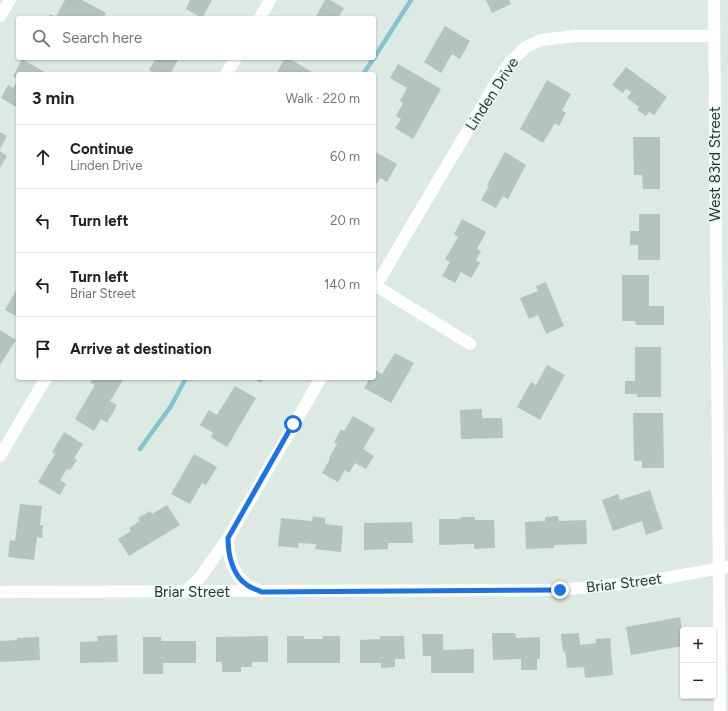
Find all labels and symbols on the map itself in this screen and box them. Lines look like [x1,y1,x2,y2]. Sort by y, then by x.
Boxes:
street label: Linden Drive [462,54,522,134]
street label: West 83rd Street [706,106,724,222]
route start [284,415,302,433]
street label: Briar Street [585,569,663,597]
route end [551,581,569,599]
street label: Briar Street [154,583,230,601]

